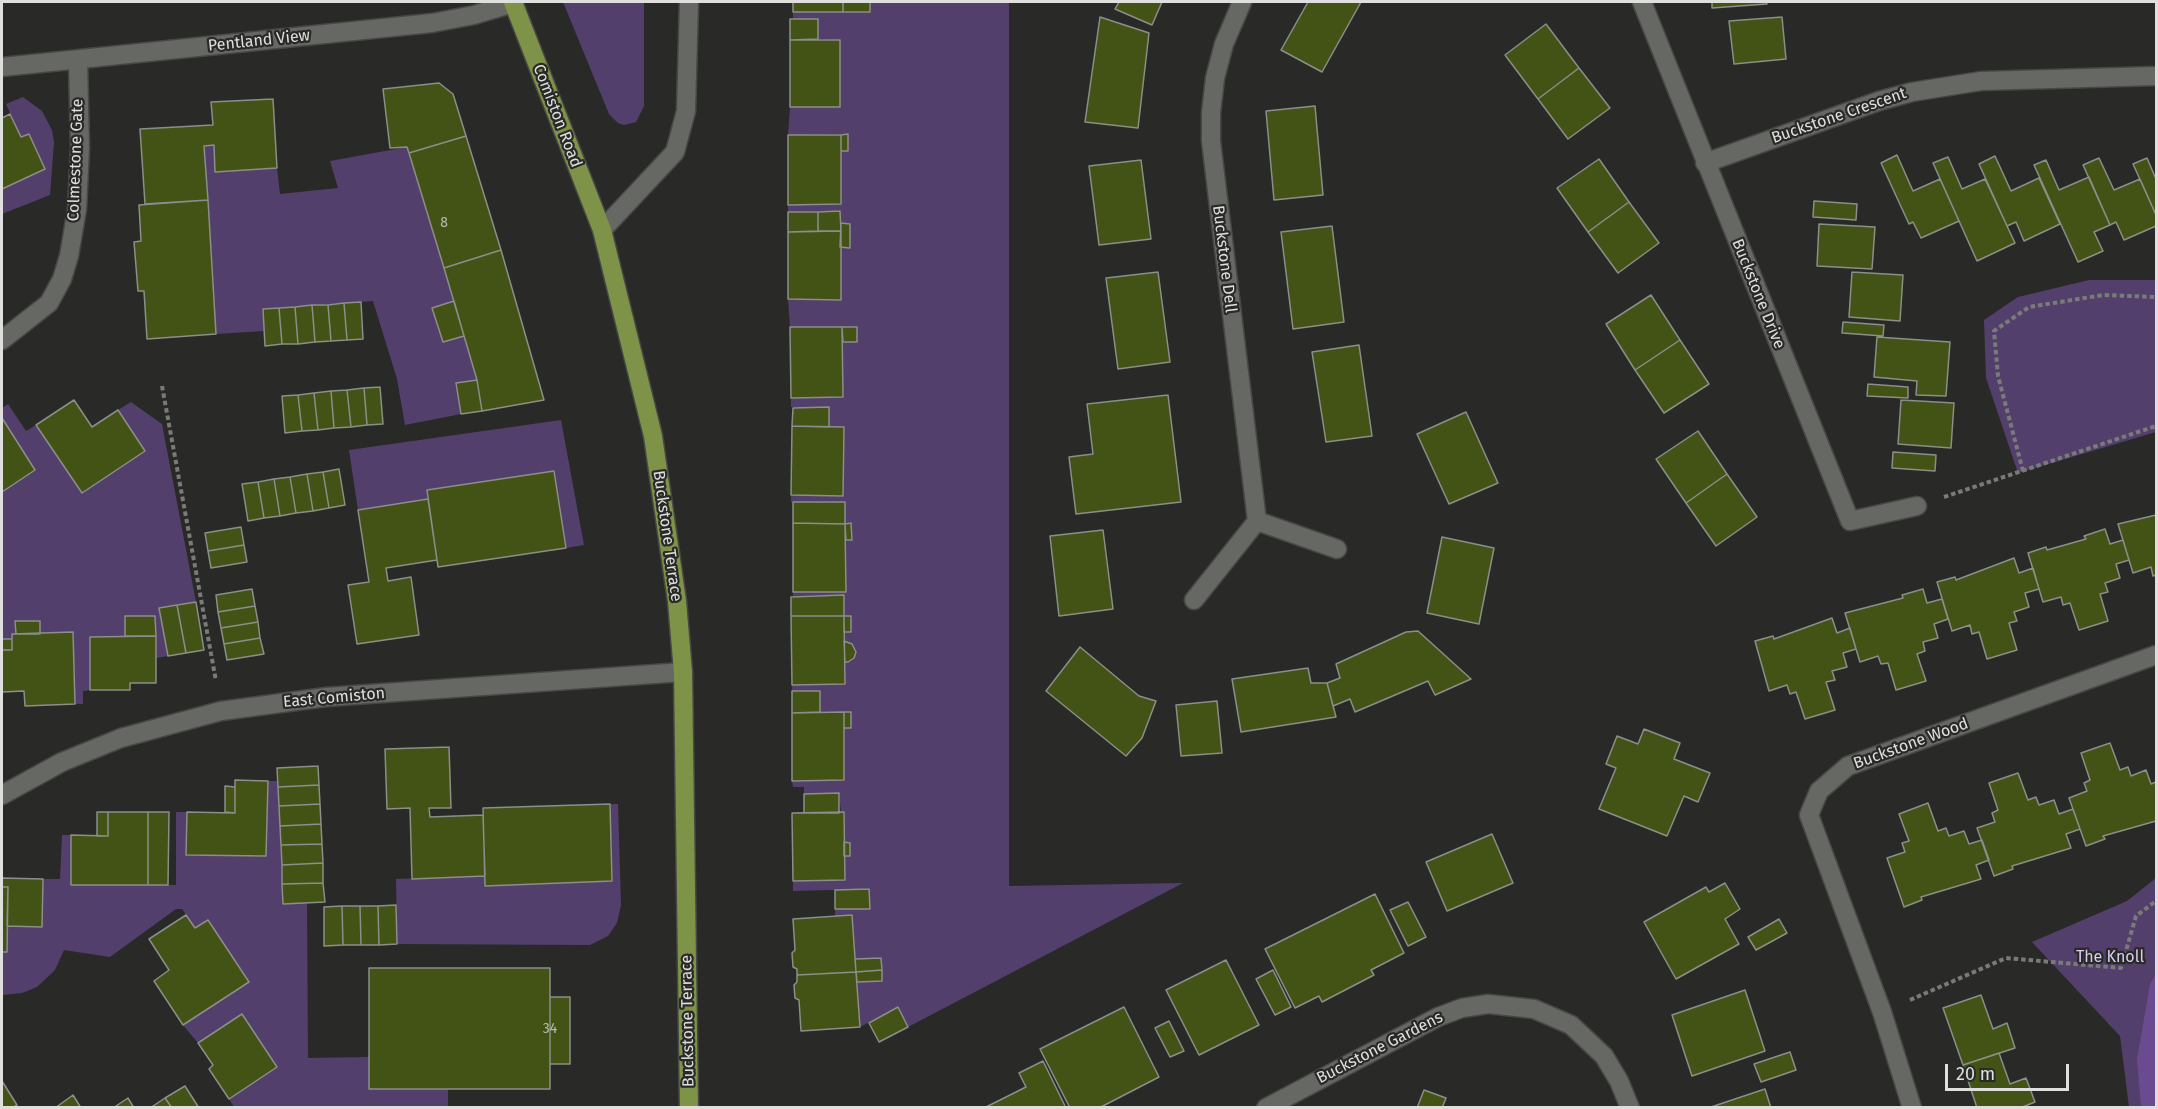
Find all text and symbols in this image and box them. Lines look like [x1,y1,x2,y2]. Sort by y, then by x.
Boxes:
street label: Pentland View [207,26,311,56]
street label: Comiston Road [528,62,586,170]
street label: Buckstone Crescent [1769,84,1909,148]
street label: Colmestone Gate [64,98,88,222]
street label: Buckstone Dell [1208,204,1240,314]
house number: 8 [440,215,448,231]
street label: Buckstone Drive [1727,236,1789,352]
street label: Buckstone Terrace [648,469,686,603]
street label: East Comiston [282,684,386,712]
street label: Buckstone Wood [1851,714,1971,774]
park label: The Knoll [2076,948,2144,968]
street label: Buckstone Terrace [677,955,699,1087]
street label: Buckstone Gardens [1314,1008,1446,1088]
house number: 34 [543,1021,557,1037]
scale bar [1948,1052,2072,1090]
text: 20 m [1956,1063,1995,1085]

